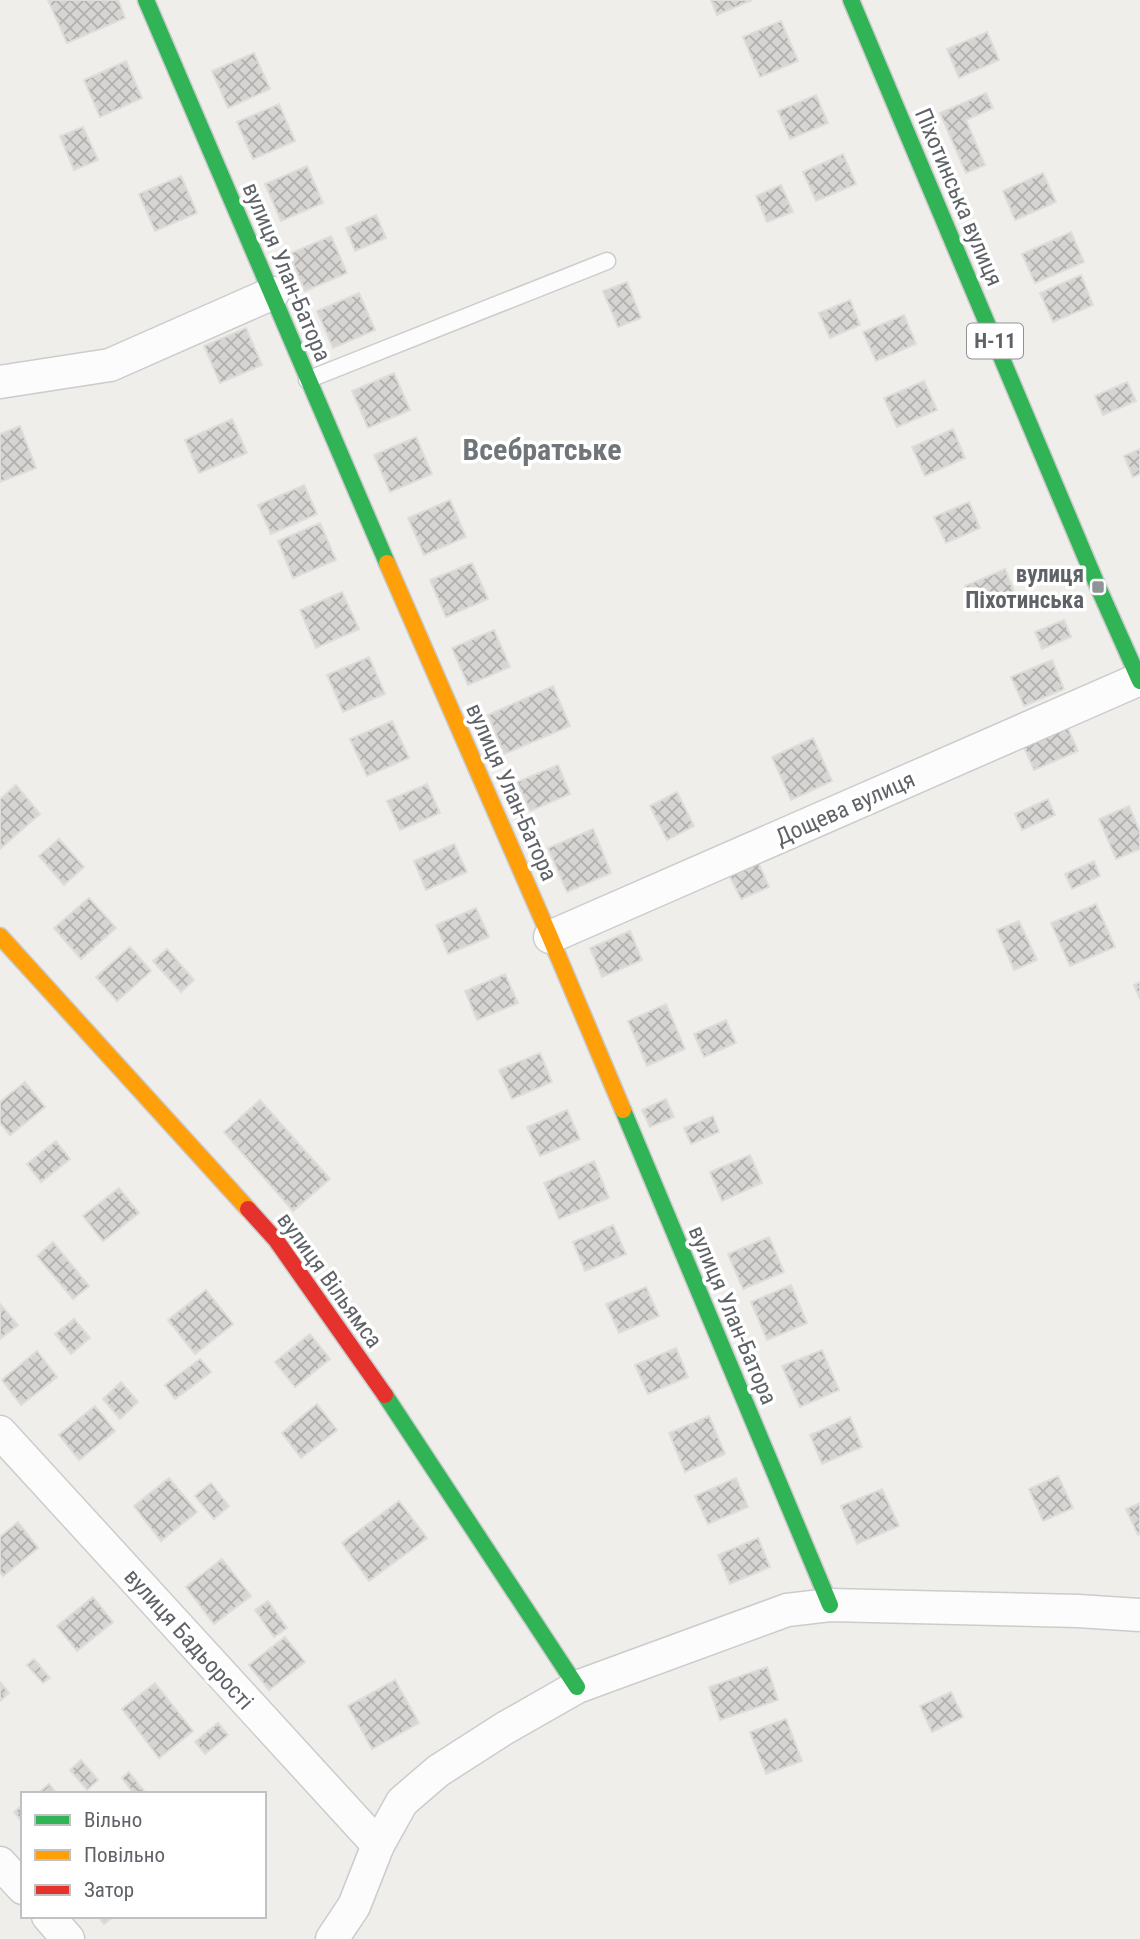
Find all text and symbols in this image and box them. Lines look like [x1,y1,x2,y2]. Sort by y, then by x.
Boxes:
street label: Піхотинська вулиця [909,104,1008,290]
street label: вулиця Улан-Батора [237,179,336,366]
road number: Н-11 [967,324,1023,358]
district label: Всебратське [462,432,622,467]
place label: вулиця Піхотинська [965,561,1084,614]
marker: вулиця Піхотинська [1090,579,1106,595]
street label: вулиця Улан-Батора [460,699,563,885]
street label: Дощева вулиця [771,766,919,851]
street label: вулиця Вільямса [271,1207,388,1353]
street label: вулиця Улан-Батора [683,1222,782,1409]
street label: вулиця Бадьорості [118,1564,259,1715]
legend [21,1792,266,1918]
text: Вільно [84,1808,142,1832]
text: Повільно [84,1843,165,1867]
text: Затор [84,1878,134,1902]

